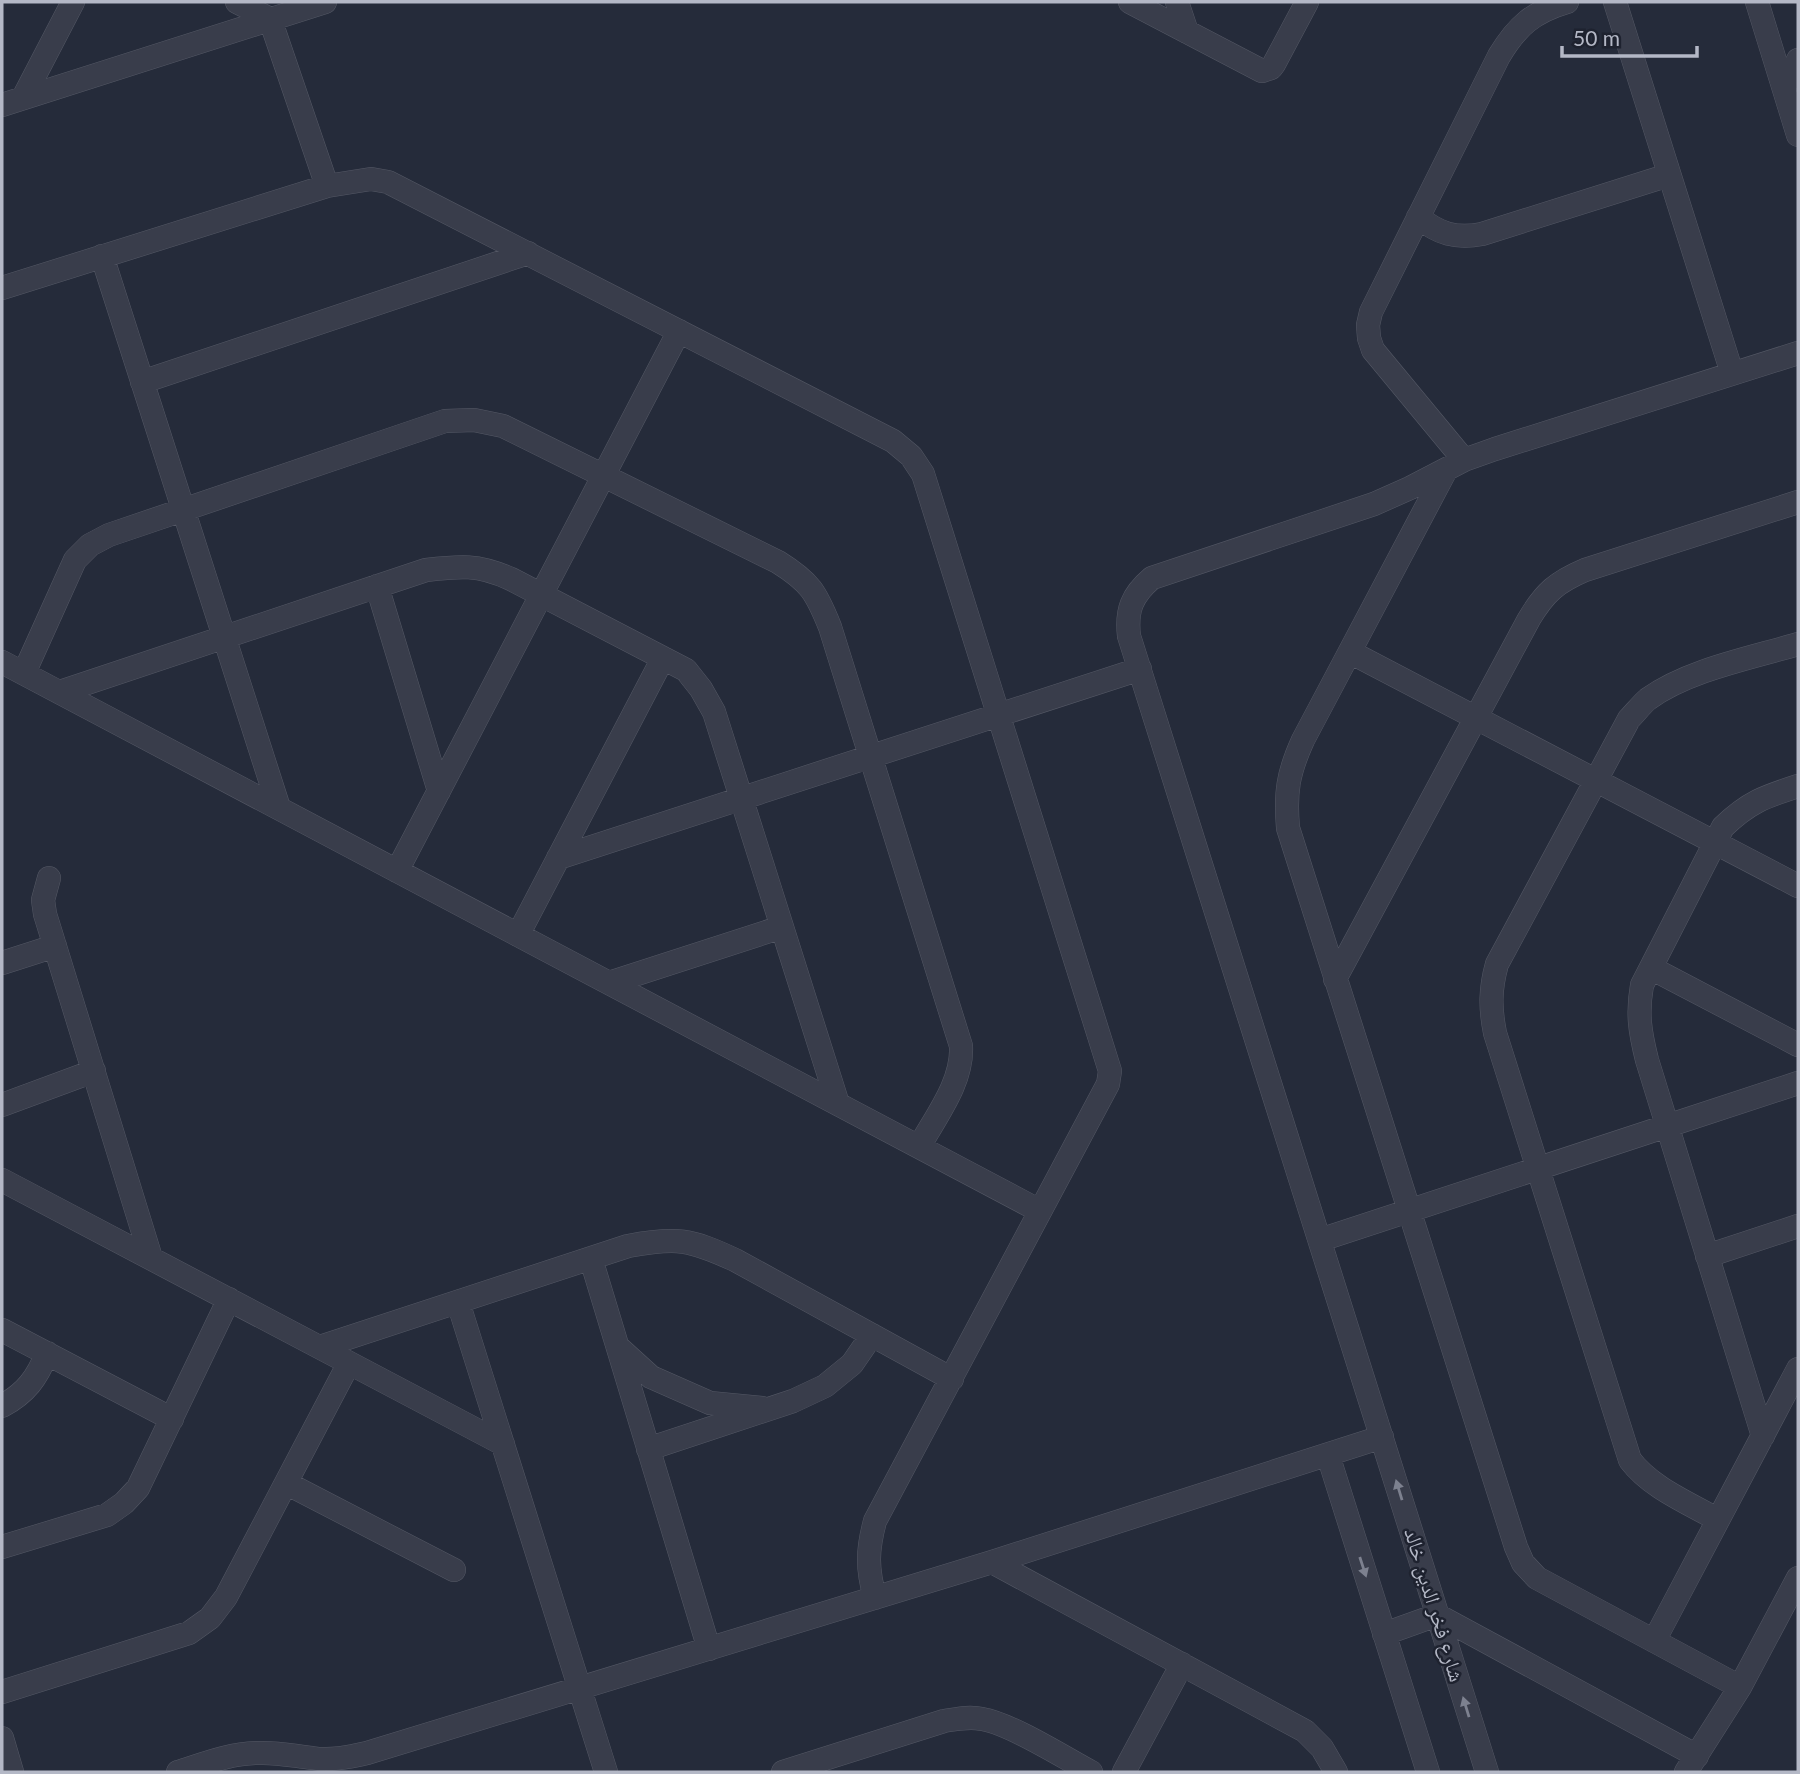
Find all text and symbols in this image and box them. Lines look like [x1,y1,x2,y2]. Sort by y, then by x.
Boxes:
scale bar [1562,14,1697,58]
text: 50 m [1573,25,1620,50]
one-way arrow [1393,1479,1403,1500]
street label: شارع فخر الدين خالد [1398,1525,1471,1685]
one-way arrow [1358,1557,1369,1578]
one-way arrow [1461,1696,1471,1717]

